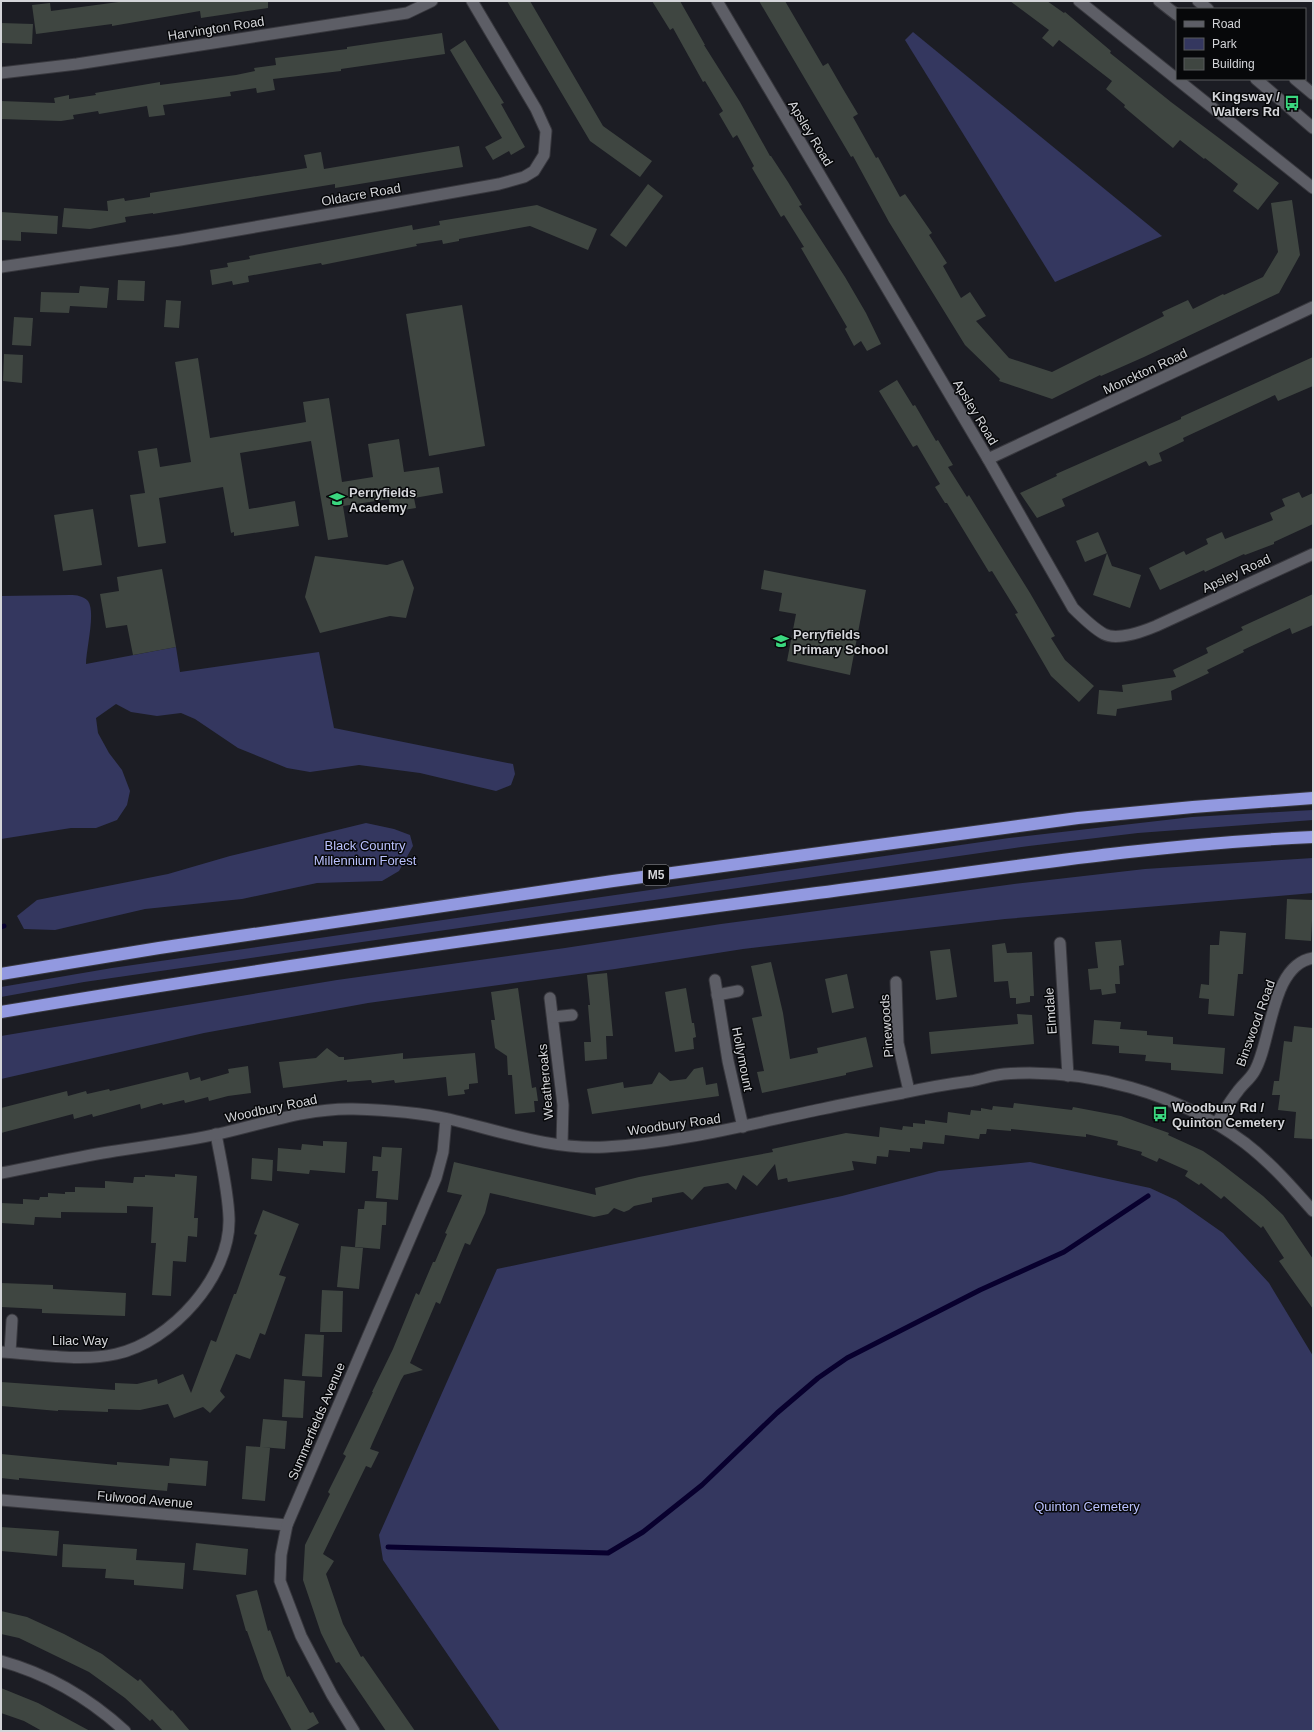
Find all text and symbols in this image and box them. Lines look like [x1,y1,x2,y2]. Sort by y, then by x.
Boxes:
legend [1176,8,1306,80]
street label: Harvington Road [167,13,265,44]
text: Road [1212,17,1241,31]
text: Park [1212,37,1238,51]
text: Building [1212,57,1255,71]
place label: Kingsway / Walters Rd [1212,89,1280,119]
bus stop icon: Kingsway / Walters Rd [1283,94,1301,112]
street label: Apsley Road [785,98,836,169]
street label: Oldacre Road [320,180,402,209]
street label: Monckton Road [1101,345,1190,397]
street label: Apsley Road [950,377,1001,448]
place label: Perryfields Academy [349,485,416,515]
school or university icon: Perryfields Academy [328,490,346,508]
street label: Apsley Road [1200,551,1273,596]
place label: Perryfields Primary School [793,627,888,657]
school or university icon: Perryfields Primary School [772,632,790,650]
park label: Black Country Millennium Forest [314,838,417,868]
road number: M5 [643,865,669,885]
street label: Binswood Road [1233,978,1278,1069]
street label: Elmdale [1041,987,1060,1035]
street label: Pinewoods [877,993,896,1058]
street label: Hollymount [729,1026,756,1093]
street label: Weatheroaks [535,1043,556,1121]
street label: Woodbury Road [224,1091,318,1126]
place label: Woodbury Rd / Quinton Cemetery [1172,1100,1285,1130]
bus stop icon: Woodbury Rd / Quinton Cemetery [1151,1105,1169,1123]
street label: Woodbury Road [627,1111,722,1138]
street label: Lilac Way [52,1333,108,1348]
street label: Summerfields Avenue [285,1360,348,1482]
street label: Fulwood Avenue [97,1488,193,1511]
park label: Quinton Cemetery [1034,1499,1140,1514]

